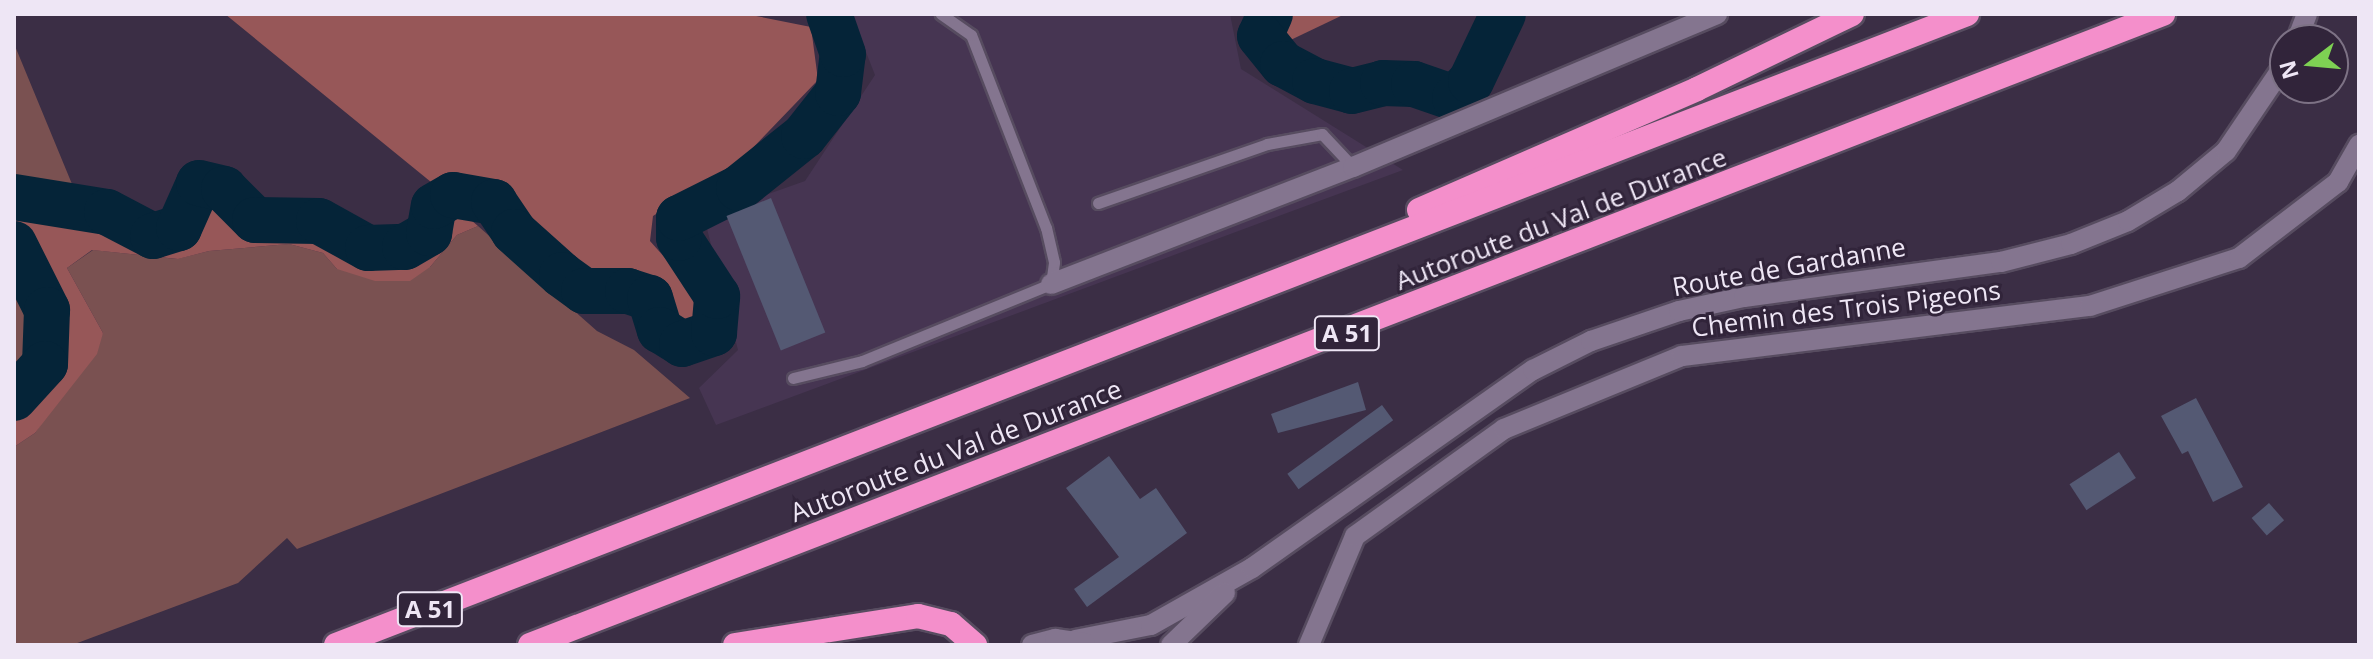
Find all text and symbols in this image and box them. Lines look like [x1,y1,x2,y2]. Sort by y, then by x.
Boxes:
north arrow [2269,24,2349,104]
text: N [2271,57,2305,83]
street label: Autoroute du Val de Durance [1391,141,1731,297]
street label: Route de Gardanne [1670,231,1908,303]
street label: Chemin des Trois Pigeons [1690,275,2002,343]
road number: A 51 [1313,313,1381,353]
street label: Autoroute du Val de Durance [786,373,1126,529]
road number: A 51 [396,589,464,629]

